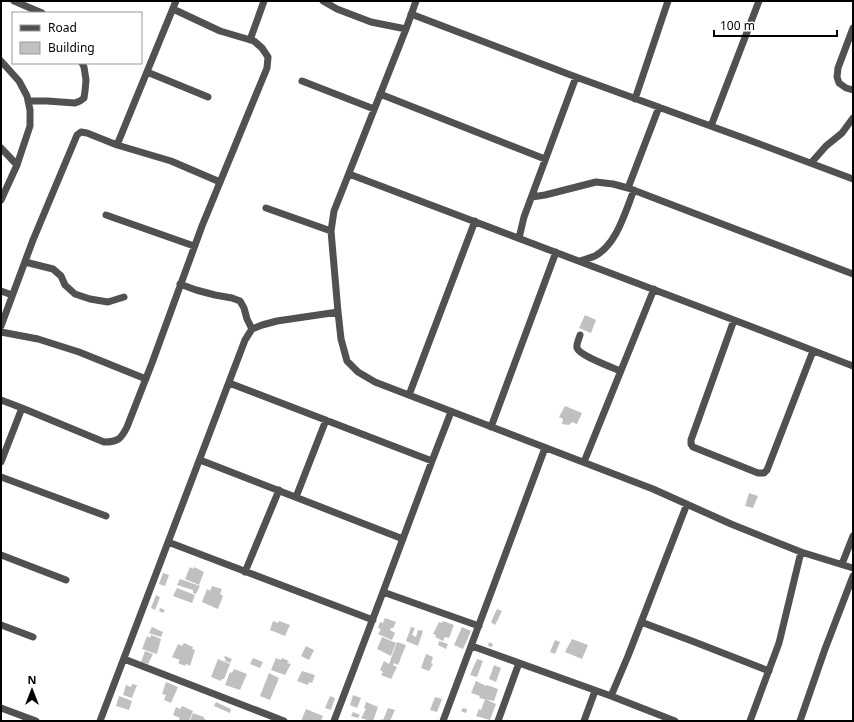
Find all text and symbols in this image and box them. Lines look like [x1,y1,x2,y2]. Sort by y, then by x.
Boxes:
legend [12,12,142,64]
scale bar [714,12,837,38]
text: 100 m [720,17,755,34]
text: Road [48,19,77,36]
text: Building [48,39,95,56]
north arrow [12,670,52,710]
text: N [28,672,36,687]

